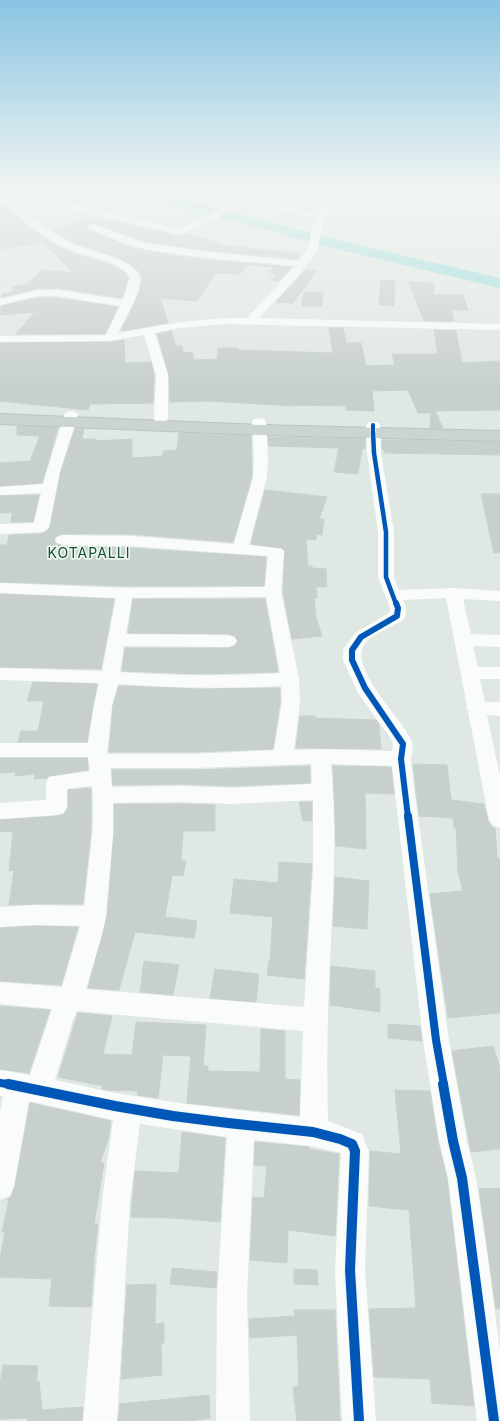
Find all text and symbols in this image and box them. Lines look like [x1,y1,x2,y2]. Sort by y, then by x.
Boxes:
district label: KOTAPALLI [48,544,130,561]

